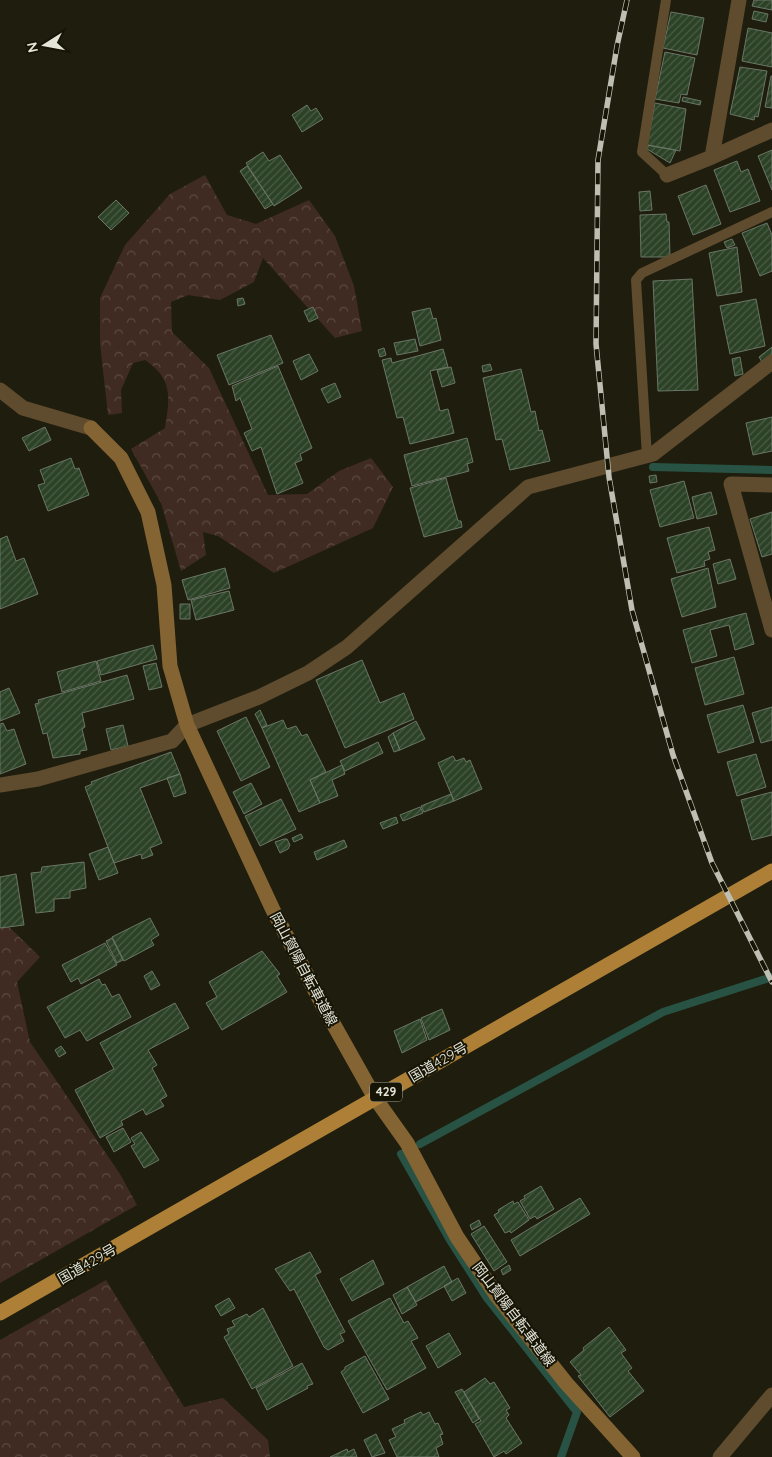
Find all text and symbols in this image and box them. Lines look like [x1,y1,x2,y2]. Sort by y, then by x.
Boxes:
north arrow [20,20,70,70]
text: N [22,41,42,54]
street label: 岡山賀陽自転車道線 [266,909,342,1029]
street label: 国道429号 [405,1038,471,1086]
road number: 429 [370,1082,402,1102]
street label: 国道429号 [54,1240,120,1288]
street label: 岡山賀陽自転車道線 [469,1258,559,1370]

